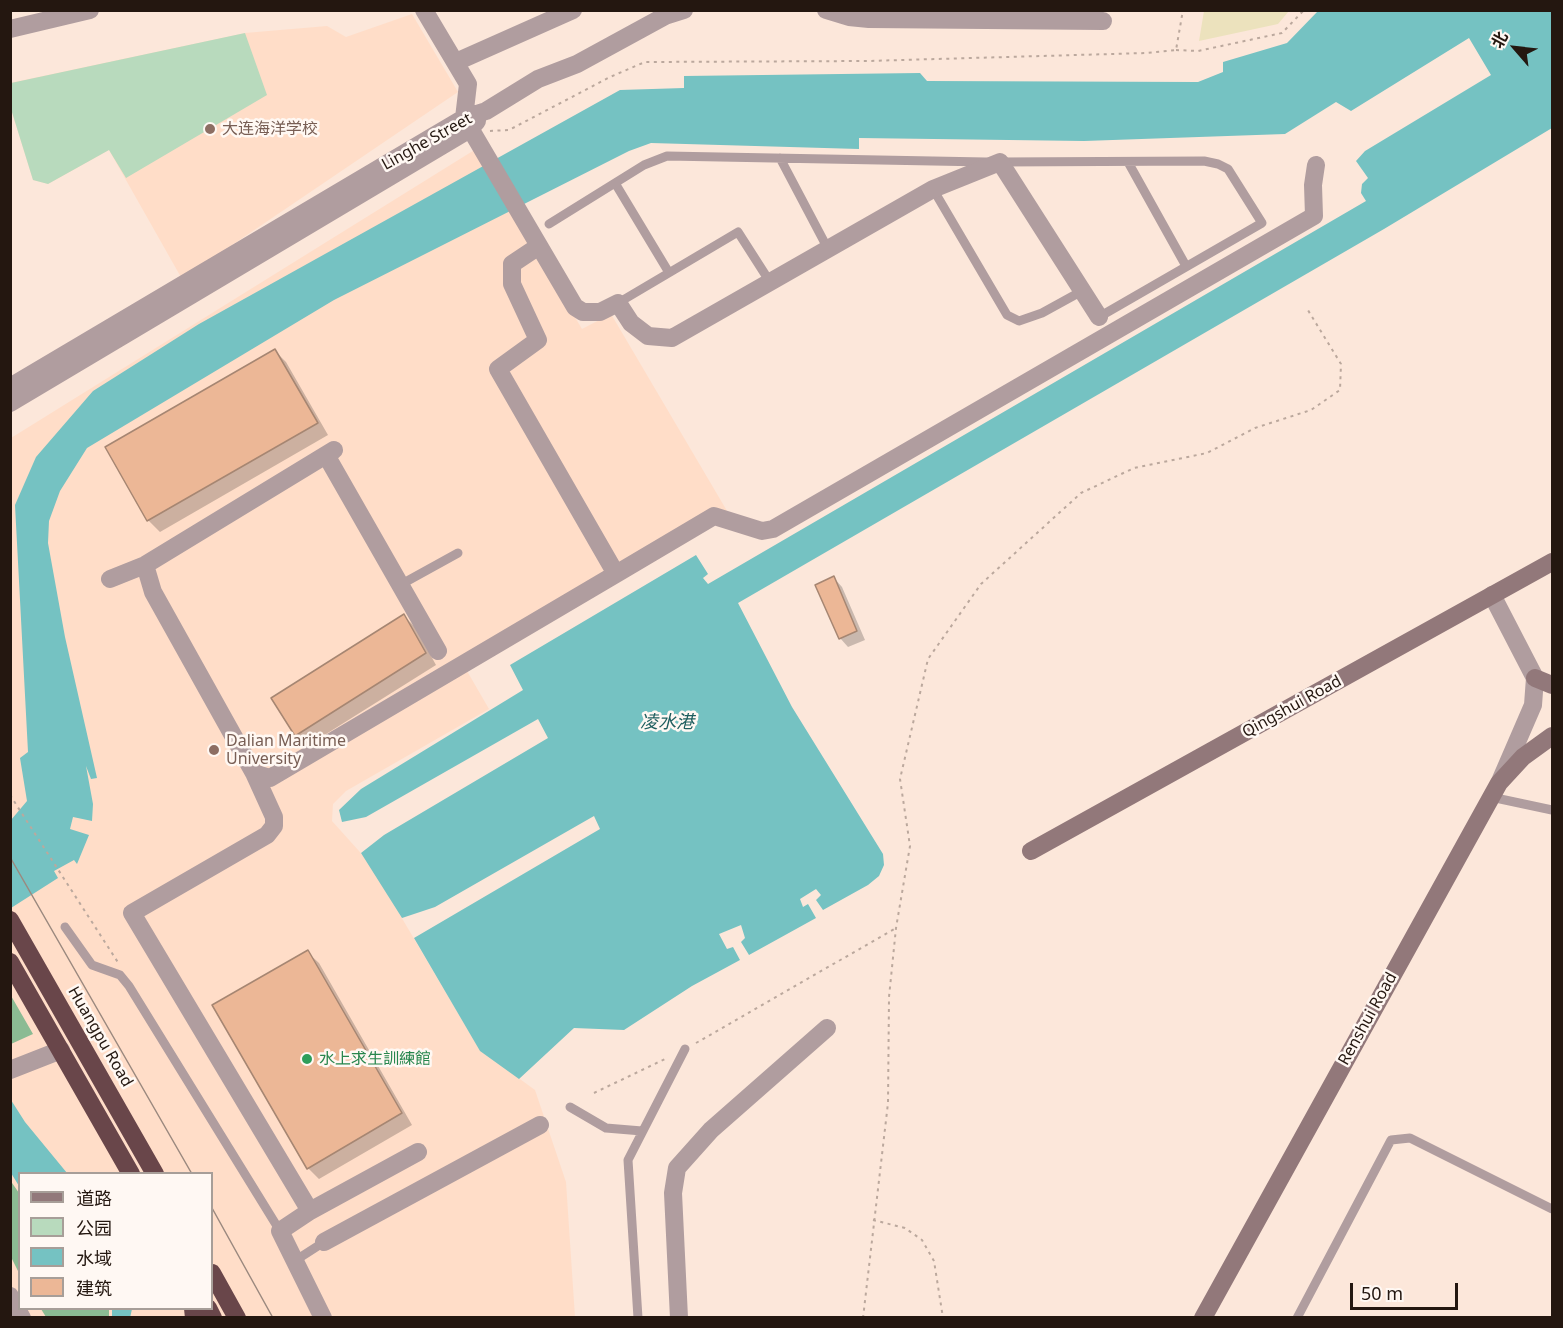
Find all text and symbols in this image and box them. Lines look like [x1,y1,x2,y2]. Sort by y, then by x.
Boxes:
north arrow [1485,18,1545,78]
text: 北 [1486,27,1513,52]
street label: Linghe Street [379,109,475,175]
place label: 大连海洋学校 [222,119,318,139]
marker: 大连海洋学校 [203,122,217,136]
street label: Qingshui Road [1239,672,1345,742]
water label: 凌水港 [640,712,694,734]
place label: Dalian Maritime University [226,731,346,769]
marker: Dalian Maritime University [207,743,221,757]
street label: Renshui Road [1335,969,1401,1069]
street label: Huangpu Road [63,983,137,1091]
place label: 水上求生訓練館 [319,1049,431,1069]
marker: 水上求生訓練館 [300,1052,314,1066]
legend [18,1172,213,1310]
text: 道路 [76,1186,112,1210]
text: 公园 [76,1216,112,1240]
text: 水域 [76,1246,112,1270]
scale bar [1353,1271,1461,1309]
text: 建筑 [76,1276,112,1300]
text: 50 m [1361,1281,1403,1305]

